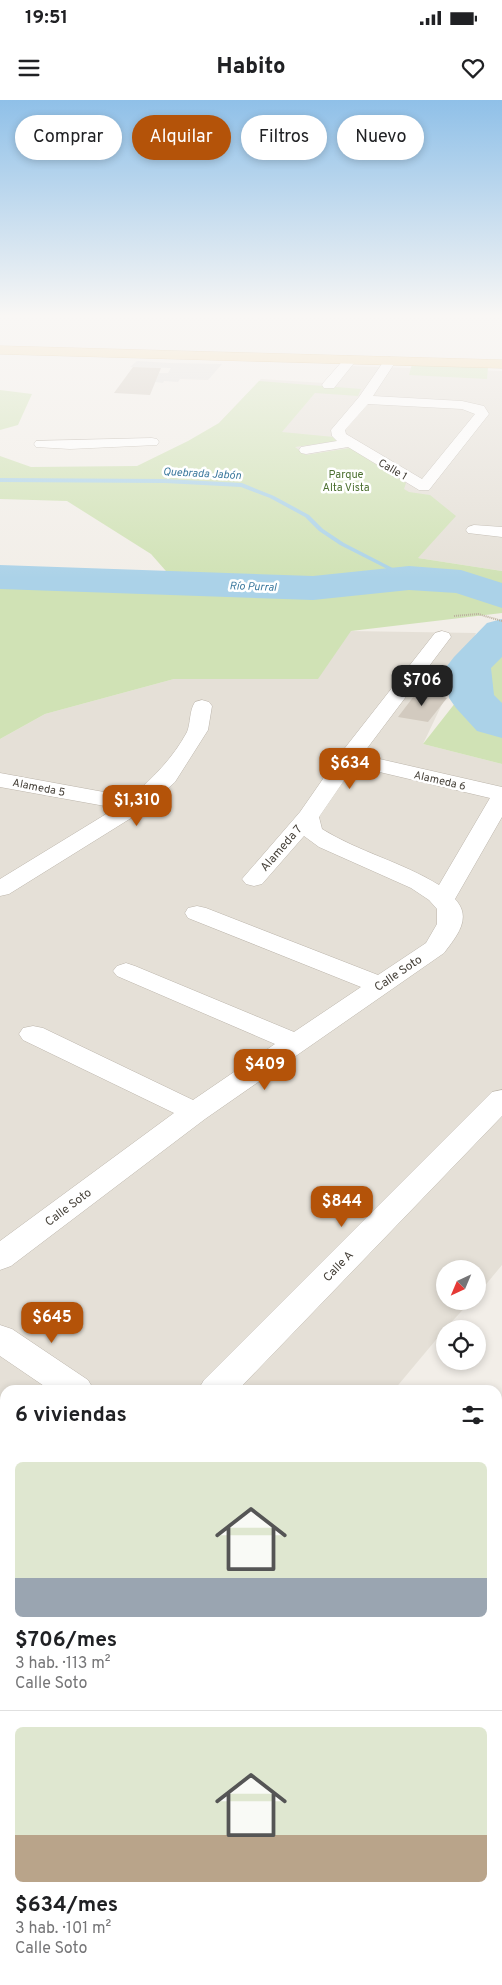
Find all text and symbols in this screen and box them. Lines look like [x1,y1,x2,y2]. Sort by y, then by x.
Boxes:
text: 19:51 [25,6,68,30]
icon: menu [15,54,43,82]
text: Habito [216,54,286,81]
icon: heart [459,54,487,82]
chip: Comprar [15,115,122,160]
chip: Alquilar [132,115,231,160]
chip: Filtros [241,115,327,160]
chip: Nuevo [337,115,424,160]
street label: Calle 1 [375,456,410,484]
water label: Quebrada Jabón [163,465,241,483]
park label: Parque Alta Vista [322,468,370,495]
water label: Río Purral [229,579,278,595]
pin: $706 [392,664,452,707]
text: $706 [403,671,441,691]
pin: $634 [320,748,380,790]
text: $634 [330,754,370,774]
street label: Alameda 6 [412,768,467,794]
street label: Alameda 5 [11,776,66,800]
pin: $1,310 [96,784,178,827]
text: $1,310 [114,791,160,811]
street label: Alameda 7 [257,822,306,875]
street label: Calle Soto [372,952,426,996]
pin: $409 [235,1048,295,1091]
text: $409 [245,1055,285,1075]
street label: Calle Soto [42,1185,95,1231]
pin: $844 [312,1186,372,1228]
text: $844 [322,1192,362,1212]
street label: Calle A [320,1248,357,1286]
north arrow [436,1260,486,1310]
map controls [436,1260,486,1370]
pin: $645 [22,1302,82,1344]
text: $645 [32,1308,72,1328]
button: locate [436,1320,486,1370]
icon: filters [459,1401,487,1429]
text: 6 viviendas [15,1402,127,1429]
icon: home [206,1494,296,1584]
text: $706/mes [15,1627,117,1654]
text: 3 hab. · 113 m² [15,1654,111,1674]
text: Calle Soto [15,1674,87,1694]
icon: home [206,1760,296,1850]
text: $634/mes [15,1892,118,1919]
text: 3 hab. · 101 m² [15,1919,111,1939]
text: Calle Soto [15,1939,87,1959]

